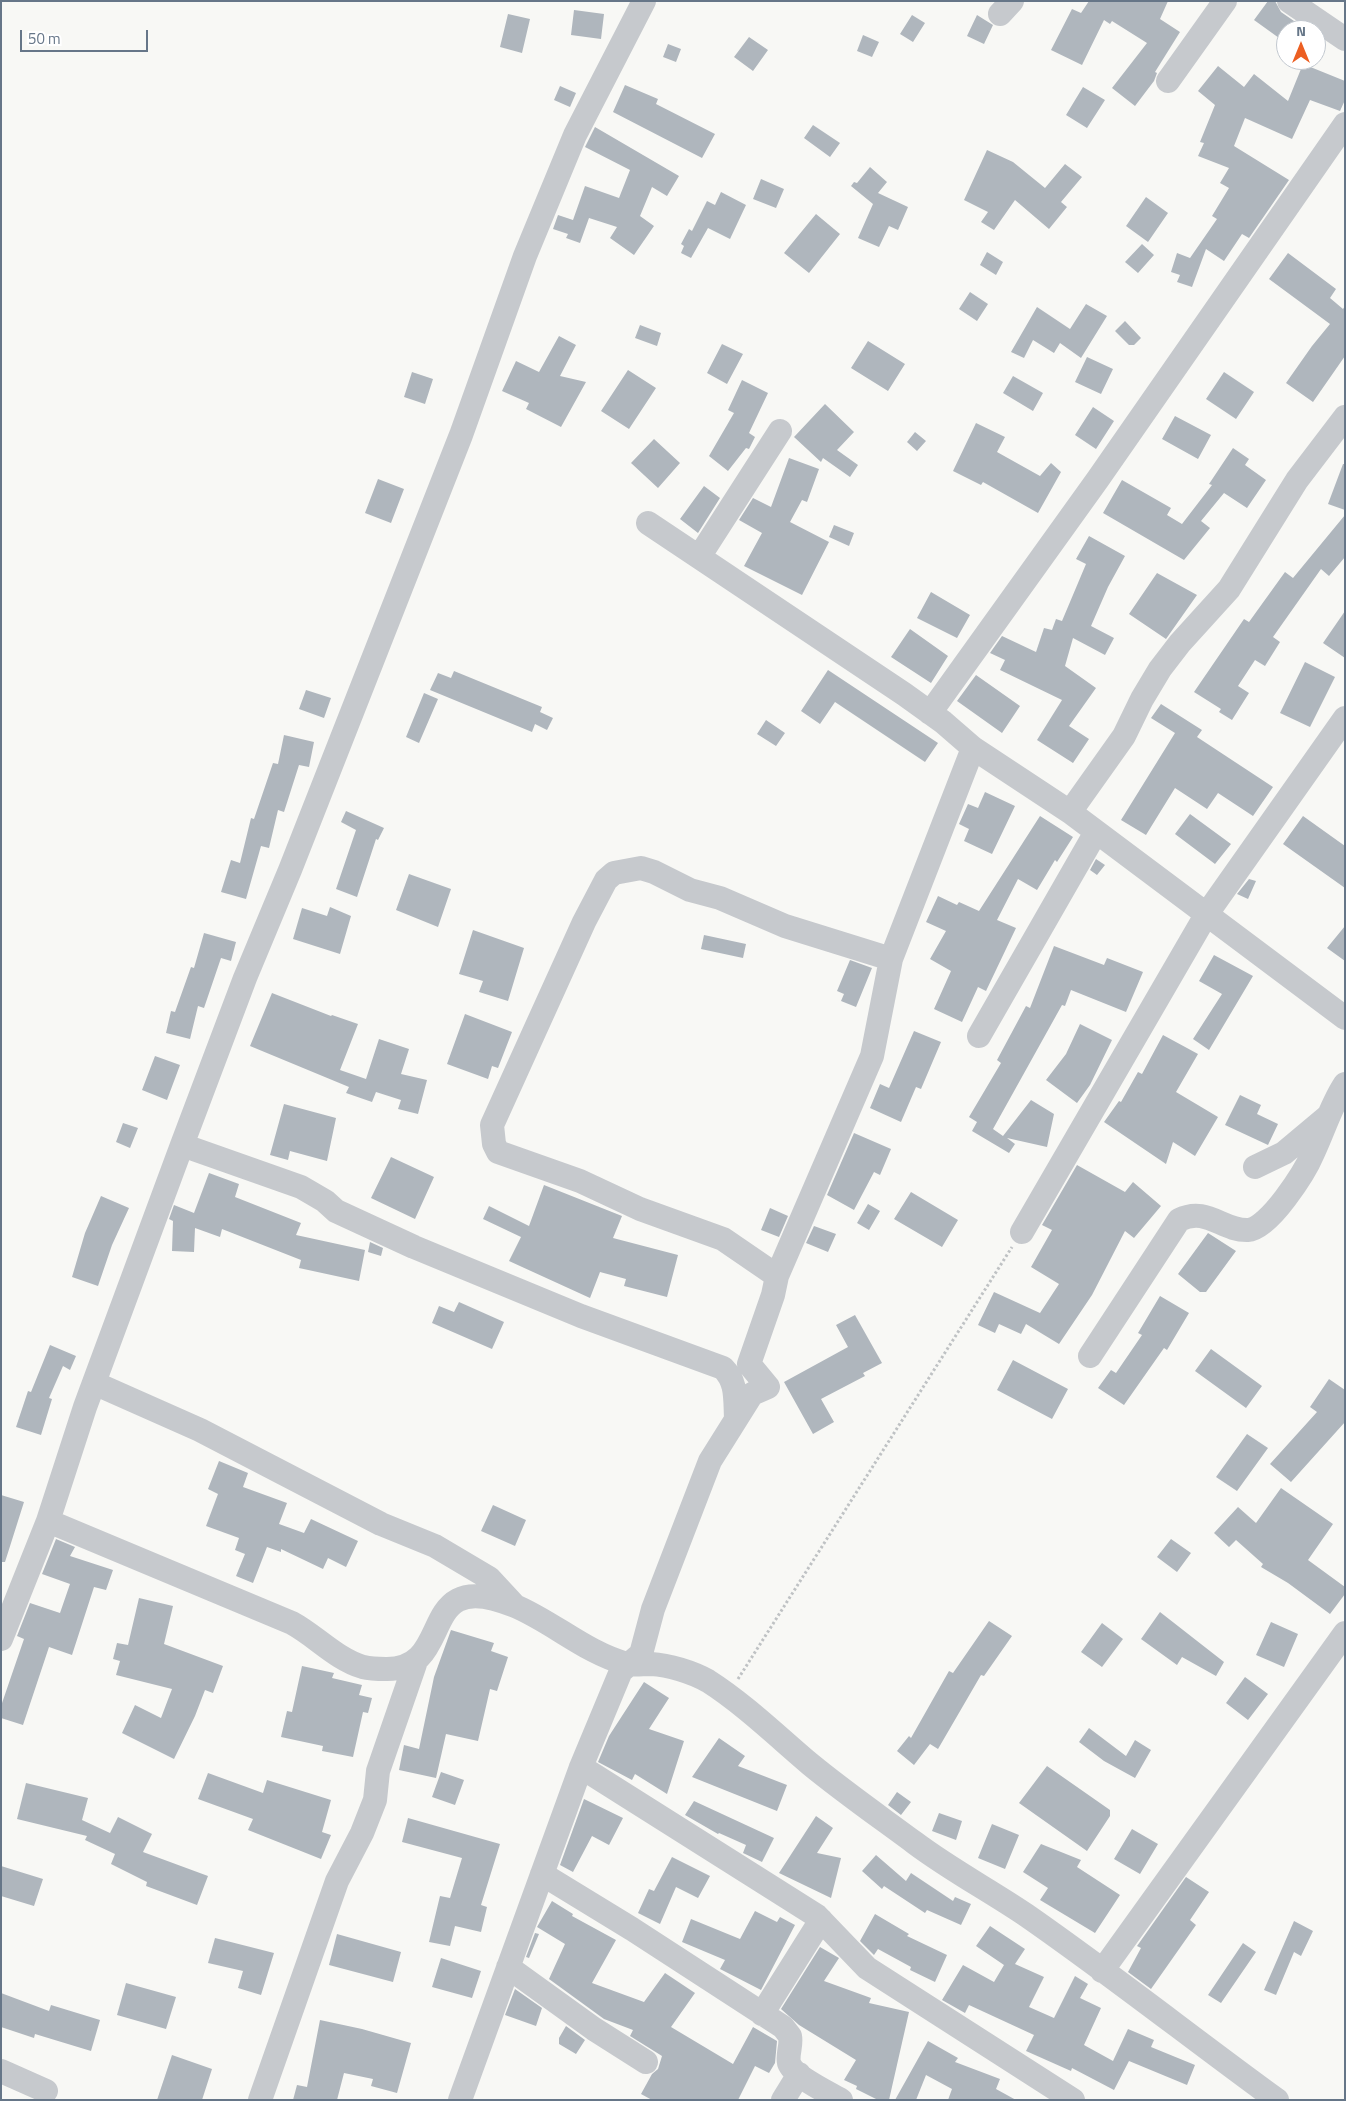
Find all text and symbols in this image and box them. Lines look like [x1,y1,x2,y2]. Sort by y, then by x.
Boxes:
scale bar [22,20,150,52]
north arrow [1276,20,1326,70]
text: N [1296,20,1306,41]
text: 50 m [28,27,61,50]

